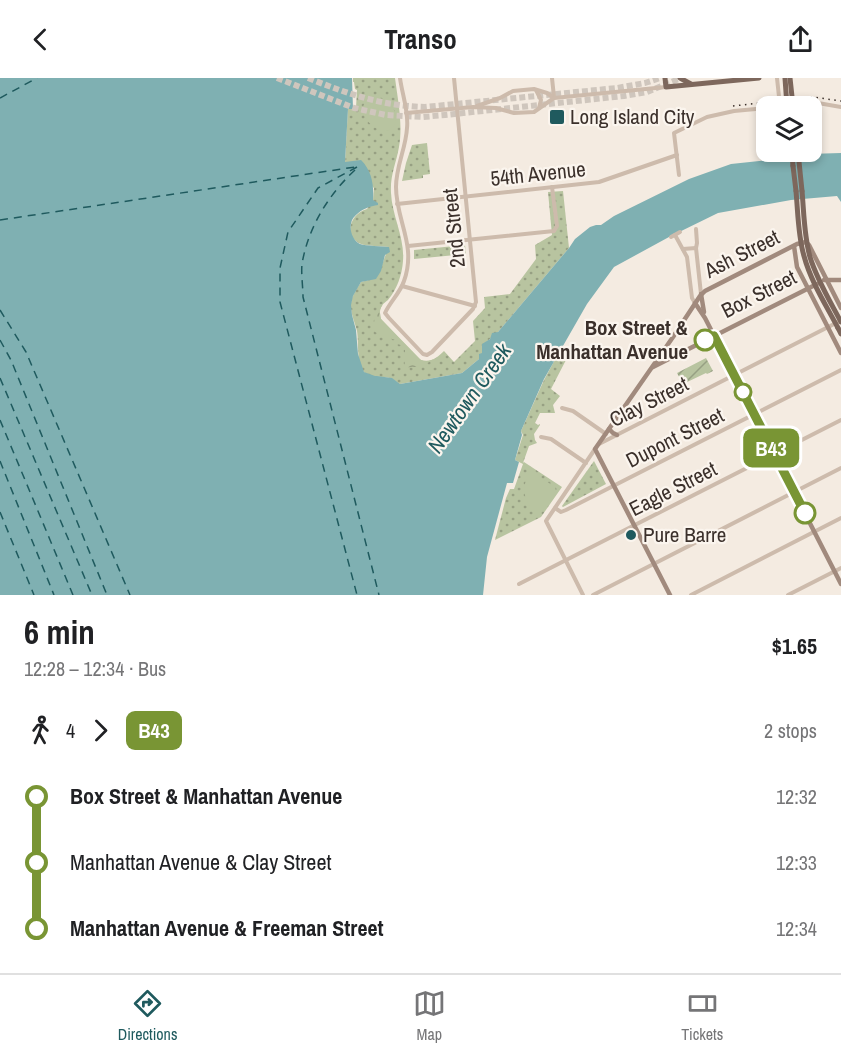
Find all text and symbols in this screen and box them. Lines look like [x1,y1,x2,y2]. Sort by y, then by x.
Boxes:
text: Transo [384,21,457,57]
icon: back [24,23,57,56]
icon: share [784,23,817,56]
map controls [756,96,822,162]
button: layers [756,96,822,162]
place label: Long Island City [570,102,695,131]
marker: Long Island City [548,108,566,126]
street label: 54th Avenue [489,154,587,193]
street label: 2nd Street [435,187,472,269]
street label: Ash Street [698,222,784,285]
street label: Box Street [716,262,801,325]
place label: Box Street & Manhattan Avenue [536,313,689,366]
marker: Box Street & Manhattan Avenue [694,329,716,351]
water label: Newtown Creek [420,336,518,459]
street label: Clay Street [604,369,693,434]
unlabelled marker [734,383,752,401]
street label: Dupont Street [621,400,729,475]
line badge: B43 [736,428,806,467]
text: B43 [755,434,787,463]
street label: Eagle Street [624,454,722,523]
unlabelled marker [794,502,816,524]
place label: Pure Barre [643,520,726,549]
marker: Pure Barre [624,528,638,542]
text: 6 min [24,610,95,654]
text: $1.65 [772,631,817,661]
text: 12:28 – 12:34 · Bus [24,655,166,682]
icon: walk [24,714,57,747]
icon: forward [84,714,117,747]
text: B43 [138,716,170,745]
text: 4 [66,717,75,744]
text: 2 stops [764,717,817,744]
text: Box Street & Manhattan Avenue [70,781,342,811]
text: 12:32 [776,783,817,810]
text: Manhattan Avenue & Clay Street [70,847,331,877]
text: 12:33 [776,849,817,876]
text: Manhattan Avenue & Freeman Street [70,913,383,943]
text: 12:34 [776,915,817,942]
tab: Directions [118,987,177,1045]
tab: Map [413,987,446,1045]
tab: Tickets [681,987,723,1045]

